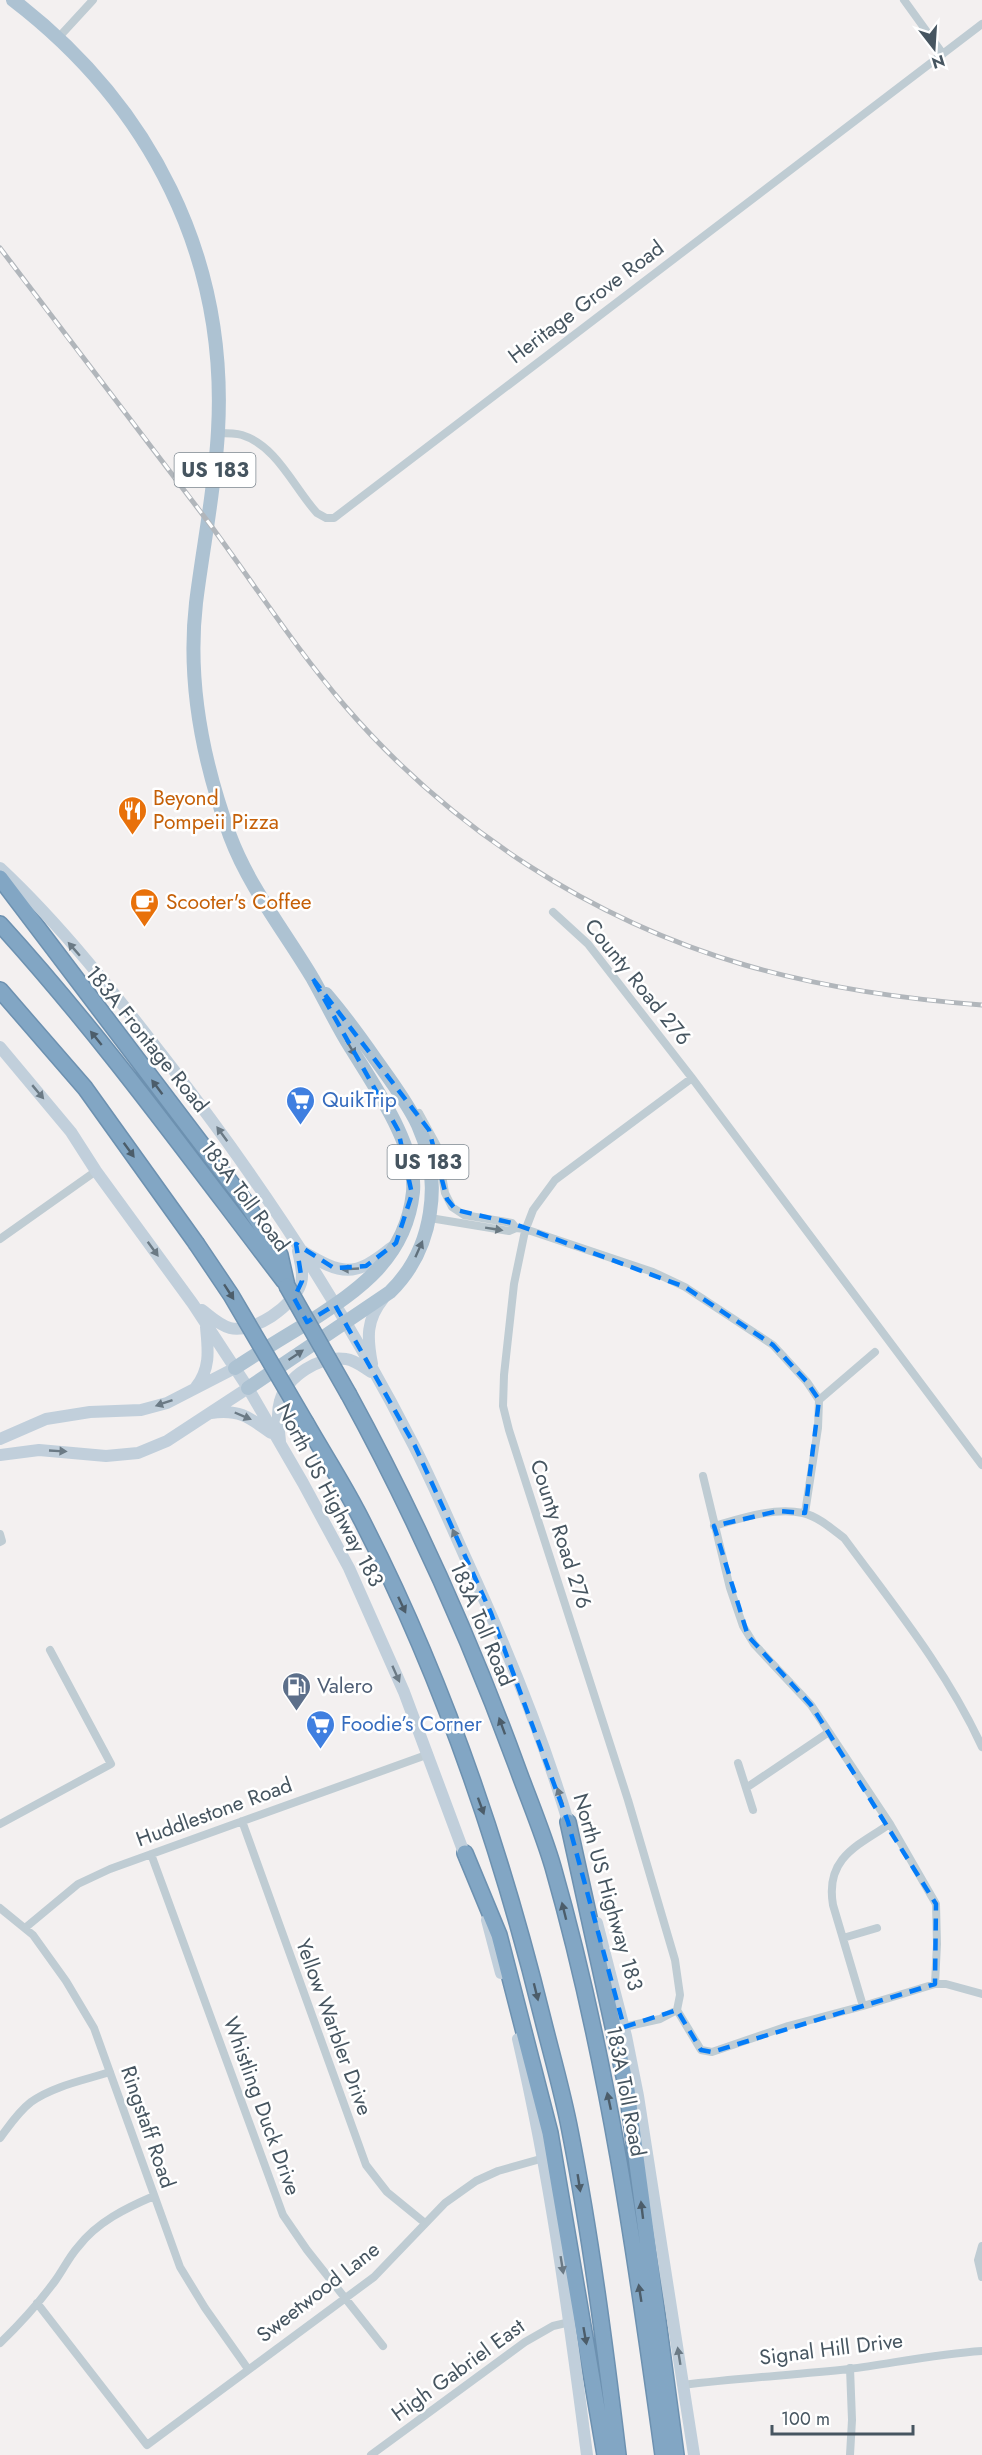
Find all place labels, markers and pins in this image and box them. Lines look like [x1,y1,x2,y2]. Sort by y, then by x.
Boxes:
place label: Beyond Pompeii Pizza [153,783,279,837]
restaurant icon: Beyond Pompeii Pizza [116,794,148,836]
cafe icon: Scooter's Coffee [129,886,161,928]
place label: Scooter's Coffee [166,887,312,917]
supermarket icon: QuikTrip [285,1084,317,1126]
place label: QuikTrip [322,1085,397,1115]
fuel station icon: Valero [280,1670,312,1712]
place label: Valero [317,1671,373,1701]
supermarket icon: Foodie’s Corner [304,1708,336,1750]
place label: Foodie’s Corner [341,1709,483,1739]

